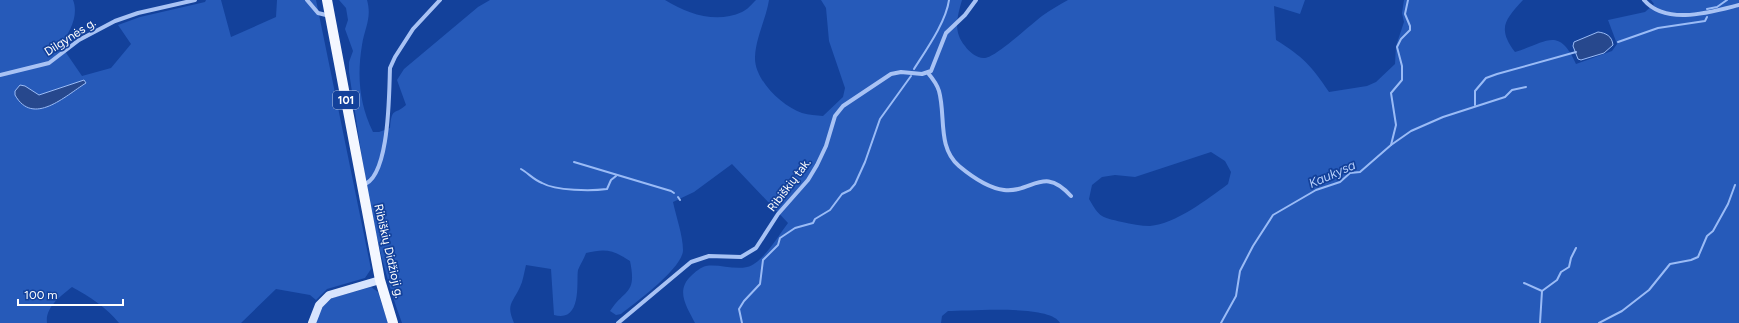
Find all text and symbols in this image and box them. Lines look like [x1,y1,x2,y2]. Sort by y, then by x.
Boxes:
street label: Dilgynės g. [42,15,98,59]
road number: 101 [333,91,359,109]
street label: Ribiškių tak. [764,156,814,214]
water label: Kaukysa [1306,157,1358,191]
street label: Ribiškių Didžioji g. [371,203,407,299]
scale bar [18,281,123,307]
text: 100 m [24,288,58,302]

